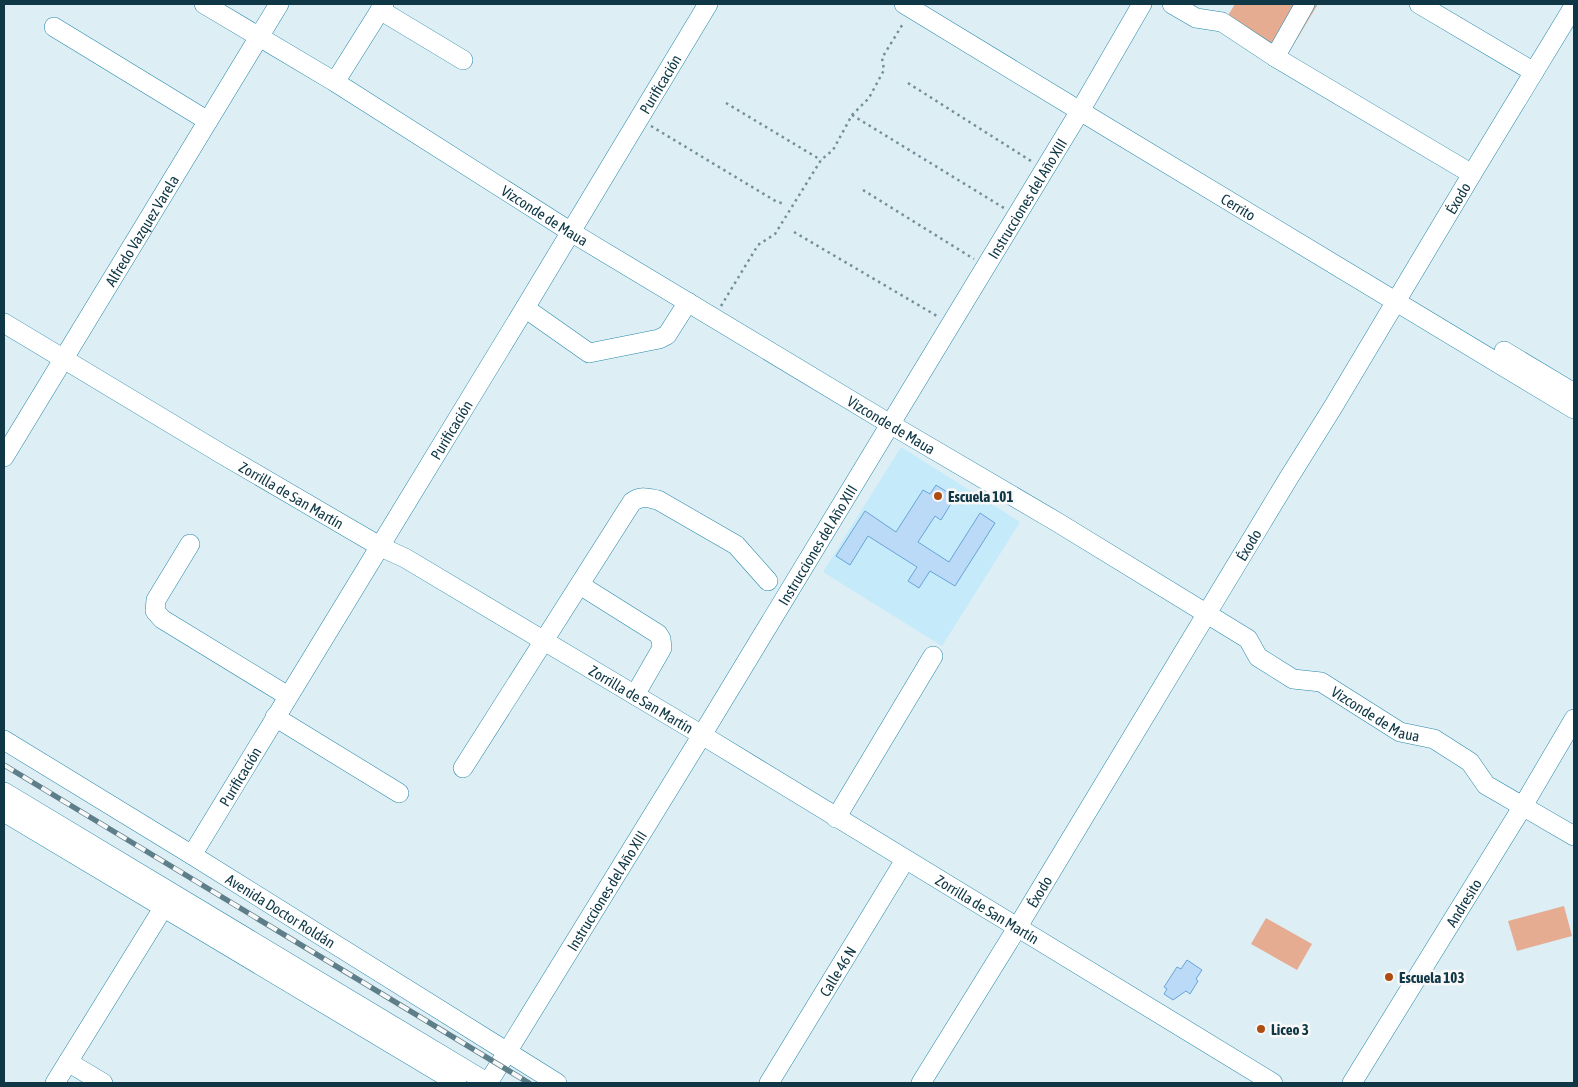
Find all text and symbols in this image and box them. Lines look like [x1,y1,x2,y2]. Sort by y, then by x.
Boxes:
street label: Purificación [636,51,684,117]
street label: Instrucciones del Año XIII [984,135,1070,262]
street label: Alfredo Vazquez Varela [101,172,182,289]
street label: Éxodo [1442,179,1474,217]
street label: Vizconde de Maua [498,182,591,249]
street label: Cerrito [1218,190,1259,223]
street label: Vizconde de Maua [844,392,938,457]
street label: Purificación [427,397,475,462]
street label: Zorrilla de San Martín [236,458,347,532]
street label: Instrucciones del Año XIII [774,482,860,608]
place label: Escuela 101 [948,488,1013,505]
marker: Escuela 101 [932,490,944,502]
street label: Éxodo [1232,526,1264,563]
street label: Zorrilla de San Martín [586,661,696,736]
street label: Vizconde de Maua [1328,682,1421,744]
street label: Purificación [215,744,264,809]
street label: Instrucciones del Año XIII [563,827,650,954]
street label: Avenida Doctor Roldán [223,870,339,951]
street label: Zorrilla de San Martín [933,871,1042,947]
street label: Éxodo [1023,873,1055,910]
street label: Andresito [1442,876,1485,930]
street label: Calle 46 N [816,943,859,999]
place label: Escuela 103 [1399,969,1464,986]
marker: Escuela 103 [1383,971,1395,983]
place label: Liceo 3 [1271,1021,1309,1038]
marker: Liceo 3 [1255,1023,1267,1035]

